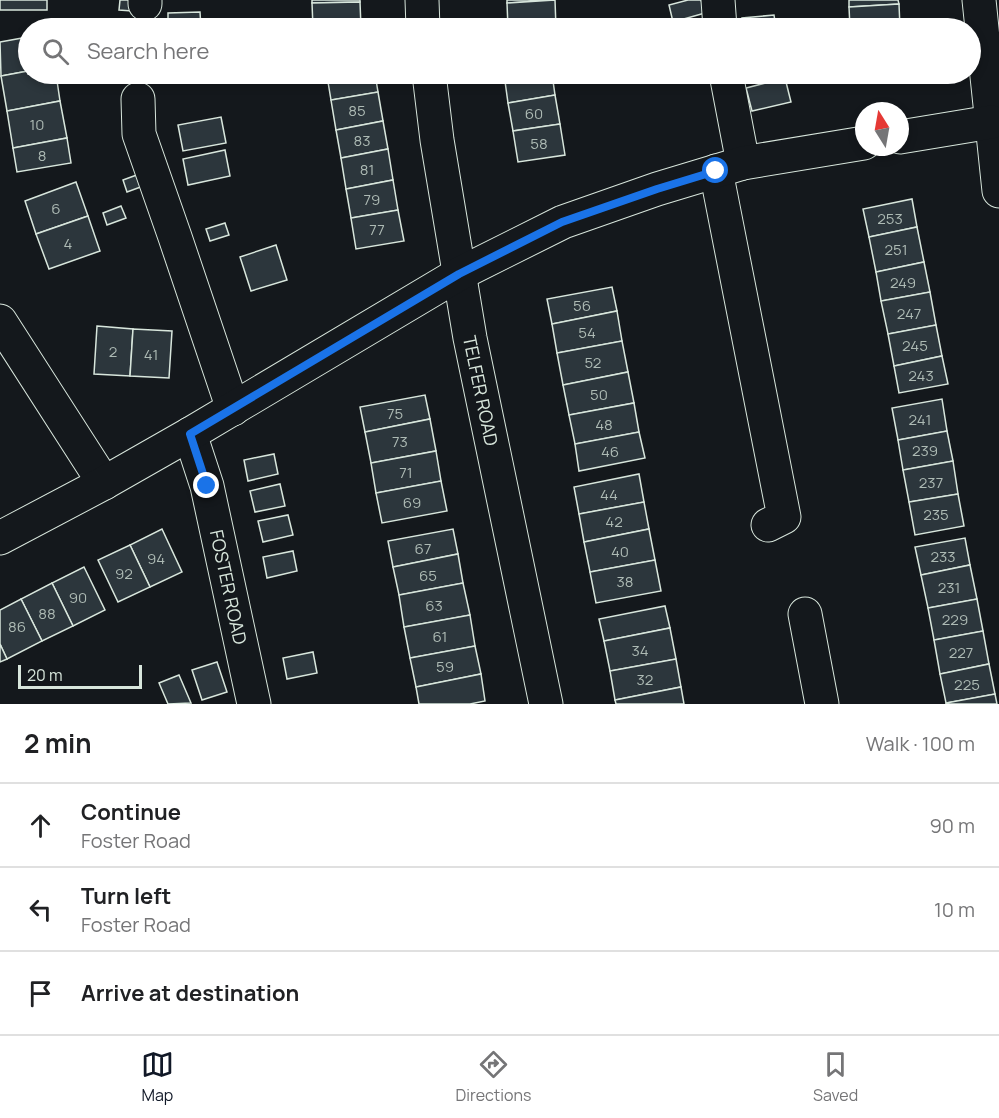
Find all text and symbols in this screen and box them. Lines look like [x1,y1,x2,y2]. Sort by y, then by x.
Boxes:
search box [18,18,981,84]
icon: search [39,35,72,68]
text: Search here [87,36,209,66]
house number: 85 [348,100,366,121]
north arrow [855,102,909,156]
house number: 60 [525,103,543,124]
house number: 10 [30,114,45,135]
house number: 83 [353,130,371,151]
house number: 58 [530,133,548,154]
house number: 8 [38,145,46,166]
route start [702,157,728,183]
house number: 81 [360,159,374,180]
house number: 79 [364,189,380,210]
house number: 6 [51,198,61,219]
house number: 253 [877,208,903,229]
house number: 77 [369,219,385,240]
house number: 4 [64,233,73,254]
house number: 251 [884,239,908,260]
house number: 249 [890,272,916,293]
house number: 56 [573,295,591,316]
house number: 247 [897,303,921,324]
house number: 54 [578,322,596,343]
street label: TELFER ROAD [458,333,504,448]
house number: 245 [902,335,928,356]
house number: 2 [109,341,117,362]
house number: 41 [144,344,158,365]
house number: 52 [585,352,601,373]
house number: 243 [908,365,934,386]
house number: 50 [590,384,608,405]
house number: 75 [387,403,403,424]
house number: 241 [909,409,931,430]
house number: 48 [595,414,613,435]
house number: 73 [392,431,408,452]
house number: 239 [912,440,938,461]
house number: 46 [601,441,619,462]
house number: 71 [399,462,413,483]
route end [193,472,219,498]
house number: 237 [919,472,943,493]
house number: 44 [600,484,618,505]
house number: 69 [403,492,421,513]
house number: 235 [923,504,949,525]
house number: 42 [605,511,623,532]
street label: FOSTER ROAD [205,527,253,647]
house number: 67 [415,538,431,559]
house number: 40 [611,541,629,562]
house number: 233 [930,546,956,567]
house number: 94 [147,548,165,569]
house number: 92 [115,563,133,584]
house number: 65 [419,565,437,586]
house number: 38 [616,571,634,592]
house number: 231 [938,577,960,598]
house number: 90 [69,587,87,608]
house number: 63 [425,595,443,616]
house number: 88 [38,603,56,624]
house number: 229 [942,609,968,630]
house number: 86 [8,616,26,637]
house number: 61 [433,626,447,647]
house number: 34 [631,640,649,661]
house number: 227 [949,642,973,663]
house number: 59 [436,656,454,677]
scale bar [18,662,142,690]
text: 20 m [27,664,63,686]
house number: 32 [637,669,653,690]
house number: 225 [954,674,980,695]
text: 2 min [24,725,92,761]
text: Walk · 100 m [866,730,975,757]
text: Continue [81,797,181,827]
icon: ahead [24,809,57,842]
text: 90 m [929,812,975,839]
text: Foster Road [81,827,191,854]
text: Turn left [81,881,171,911]
icon: left [24,893,57,926]
text: 10 m [934,896,975,923]
text: Foster Road [81,911,191,938]
icon: arrive [24,977,57,1010]
text: Arrive at destination [81,978,299,1008]
tab: Map [141,1048,174,1106]
tab: Directions [456,1048,531,1106]
tab: Saved [813,1048,858,1106]

